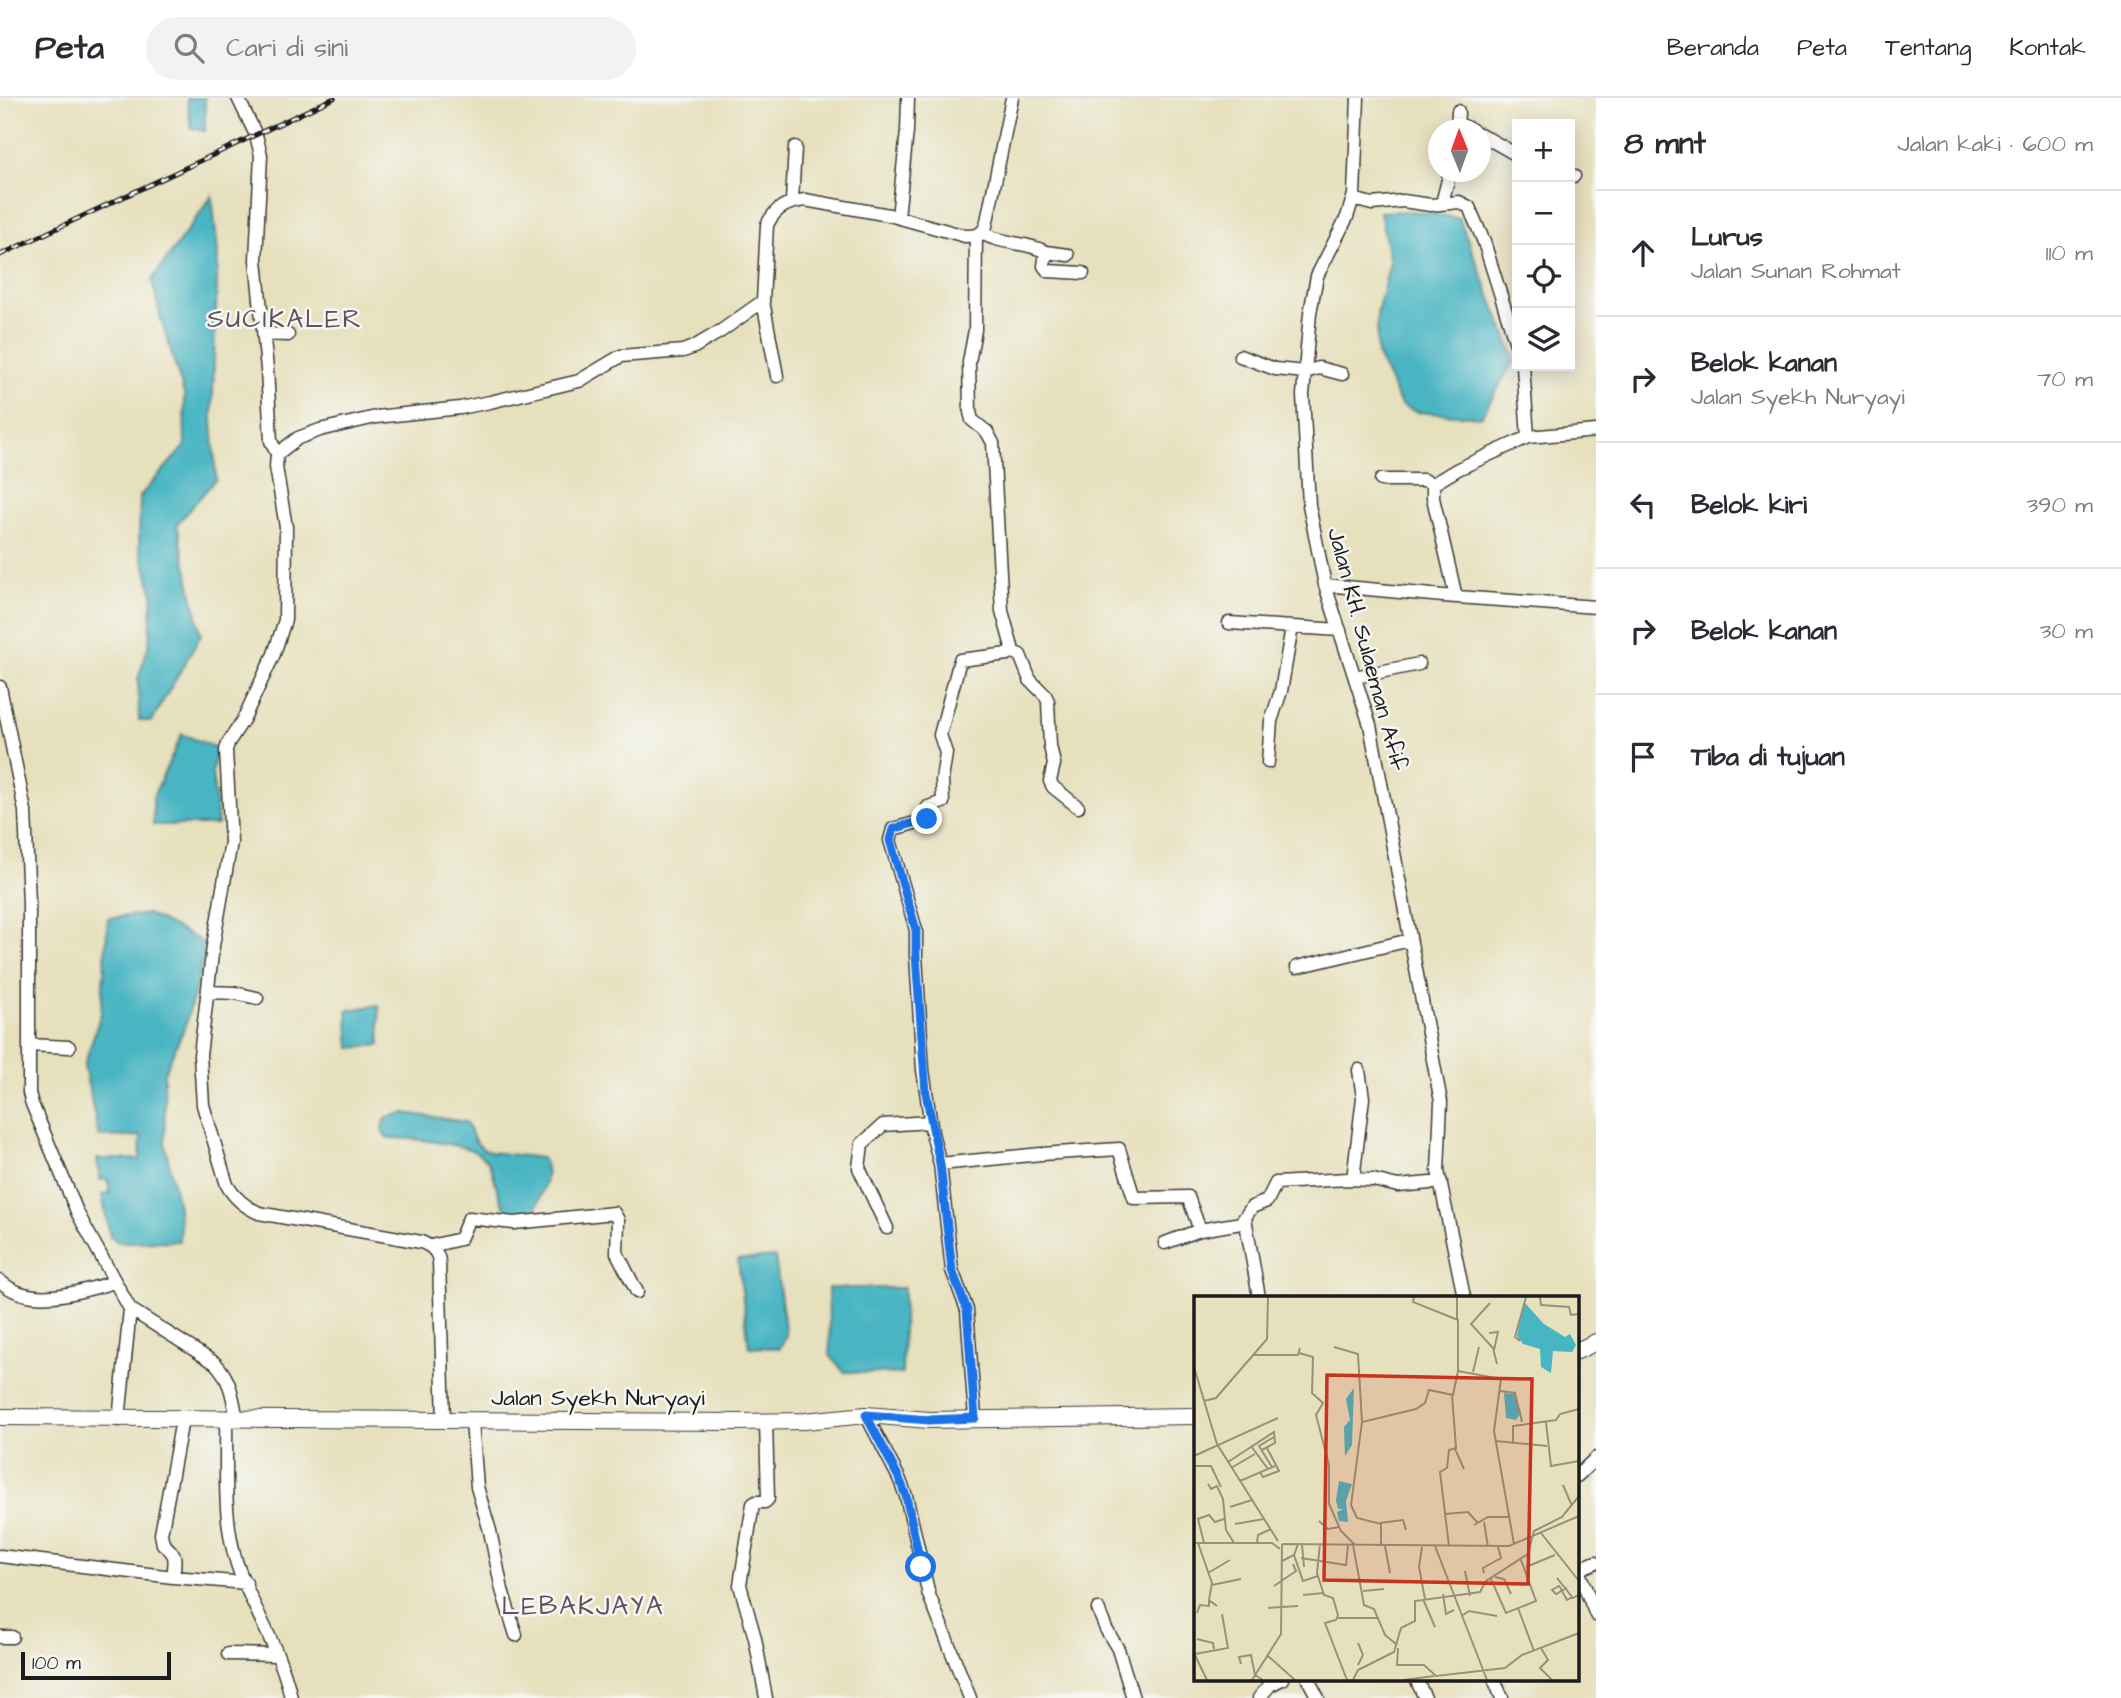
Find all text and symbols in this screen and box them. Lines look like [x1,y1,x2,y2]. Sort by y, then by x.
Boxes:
search box [146,17,636,80]
text: Peta [35,25,104,71]
icon: search [170,29,208,67]
text: Cari di sini [226,30,348,66]
text: Beranda [1667,31,1759,65]
text: Peta [1797,31,1847,65]
text: Tentang [1885,31,1971,65]
text: Kontak [2009,31,2086,65]
north arrow [1428,119,1491,182]
map controls [1512,119,1575,371]
button: + [1512,119,1575,182]
text: 8 mnt [1624,123,1706,165]
text: Jalan kaki · 600 m [1897,128,2093,160]
button: − [1512,182,1575,245]
text: Lurus [1691,219,1763,255]
icon: ahead [1624,234,1662,272]
text: 110 m [2045,237,2093,269]
button: locate [1512,245,1575,308]
text: Jalan Sunan Rohmat [1691,255,1901,287]
district label: SUCIKALER [207,301,363,337]
button: layers [1512,308,1575,371]
text: Belok kanan [1691,345,1837,381]
icon: right [1624,360,1662,398]
text: 70 m [2037,363,2093,395]
text: Jalan Syekh Nuryayi [1691,381,1905,413]
icon: left [1624,486,1662,524]
text: Belok kiri [1691,487,1807,523]
text: 390 m [2027,489,2093,521]
street label: Jalan KH. Sulaeman Afif [1319,524,1415,774]
icon: right [1624,612,1662,650]
text: Belok kanan [1691,613,1837,649]
text: 30 m [2040,615,2093,647]
icon: arrive [1624,738,1662,776]
text: Tiba di tujuan [1691,739,1845,775]
route end [911,803,942,834]
inset map [1194,1296,1578,1680]
street label: Jalan Syekh Nuryayi [491,1382,705,1415]
route start [905,1551,936,1582]
district label: LEBAKJAYA [501,1588,665,1624]
scale bar [21,1649,172,1681]
text: 100 m [32,1650,81,1677]

